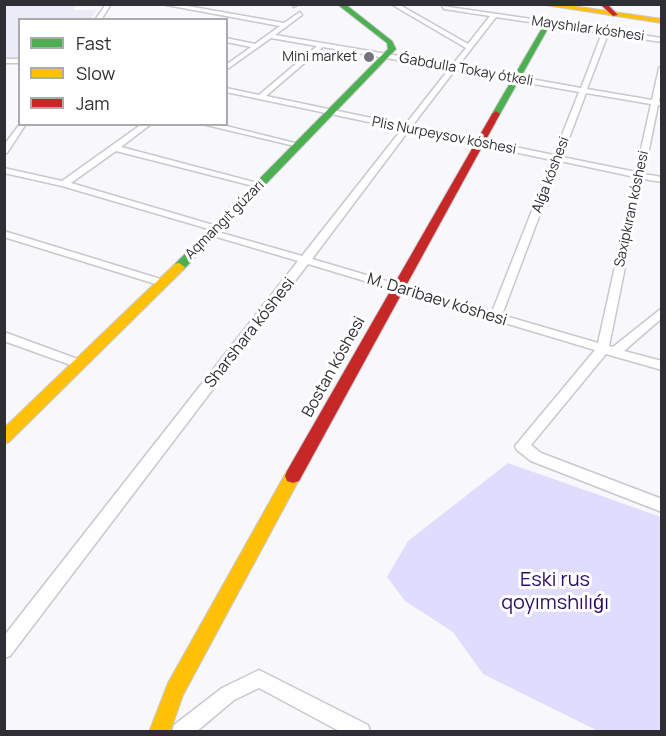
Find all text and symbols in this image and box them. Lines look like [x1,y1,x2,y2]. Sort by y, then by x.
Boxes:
street label: Mayshılar kóshesi [530,13,646,45]
legend [18,18,228,126]
text: Fast [76,31,111,55]
place label: Mini market [282,49,357,65]
marker: Mini market [362,50,376,64]
street label: Ǵabdulla Tokay ótkeli [398,50,534,90]
text: Slow [76,61,115,85]
text: Jam [76,91,110,115]
street label: Plis Nurpeysov kóshesi [370,114,518,158]
street label: Alǵa kóshesi [529,135,573,215]
street label: Saxipkıran kóshesi [611,149,653,269]
street label: Aqmangıt gúzarı [182,177,268,263]
street label: M. Daribaev kóshesi [365,270,509,330]
street label: Sharshara kóshesi [201,274,299,392]
street label: Bostan kóshesi [298,313,370,421]
park label: Eski rus qoyımshılıǵı [501,568,609,615]

